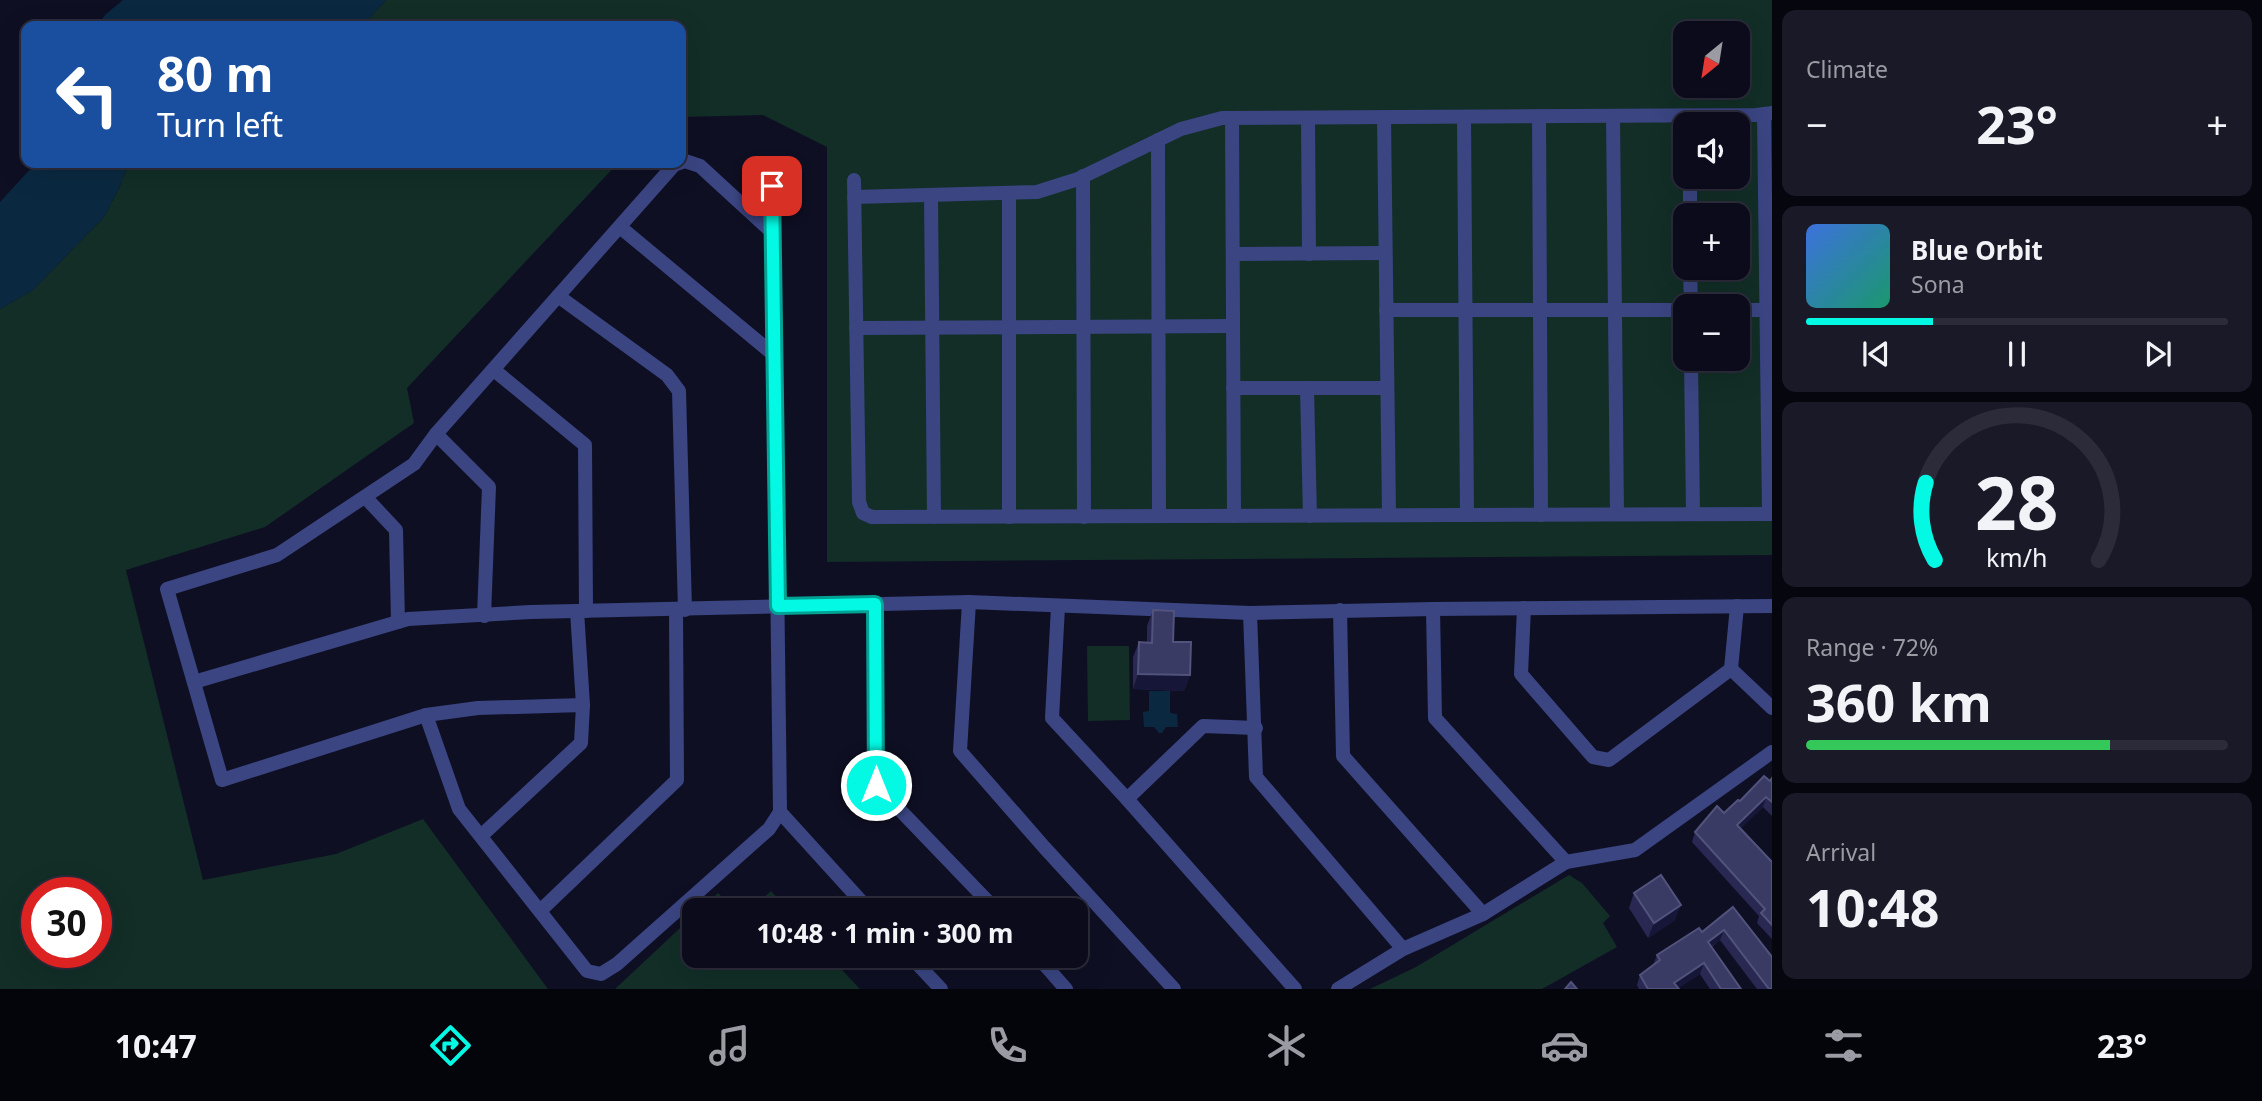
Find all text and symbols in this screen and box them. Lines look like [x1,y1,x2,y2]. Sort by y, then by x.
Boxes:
north arrow [1673,21,1750,98]
map controls [1673,21,1750,371]
text: 80 m [157,40,274,106]
icon: left [42,49,133,140]
text: Climate [1806,53,1888,85]
text: 23° [1976,88,2058,159]
text: − [1806,98,1828,150]
text: + [2206,98,2228,150]
text: Turn left [157,103,283,146]
button: sound [1673,112,1750,189]
pin [742,156,802,216]
icon: arrive [753,167,791,205]
button: + [1673,203,1750,280]
text: Blue Orbit [1911,232,2043,268]
text: Sona [1911,268,1965,300]
button: − [1673,294,1750,371]
icon: previous [1857,335,1895,373]
icon: pause [1998,335,2036,373]
icon: next [2139,335,2177,373]
text: 28 [1975,453,2059,552]
text: km/h [1986,540,2048,574]
text: Range · 72% [1806,631,1938,663]
text: 360 km [1806,666,1992,737]
position arrow [839,748,913,822]
text: Arrival [1806,836,1876,868]
text: 10:48 [1806,871,1940,942]
speed limit sign: 30 [21,877,112,968]
text: 10:48 · 1 min · 300 m [757,915,1013,951]
icon: directions [426,1021,475,1070]
icon: music [705,1021,754,1070]
icon: phone [983,1021,1032,1070]
icon: climate [1262,1021,1311,1070]
icon: car [1540,1021,1589,1070]
icon: filters [1819,1021,1868,1070]
text: 10:47 [115,1024,197,1067]
text: 23° [2097,1024,2147,1067]

